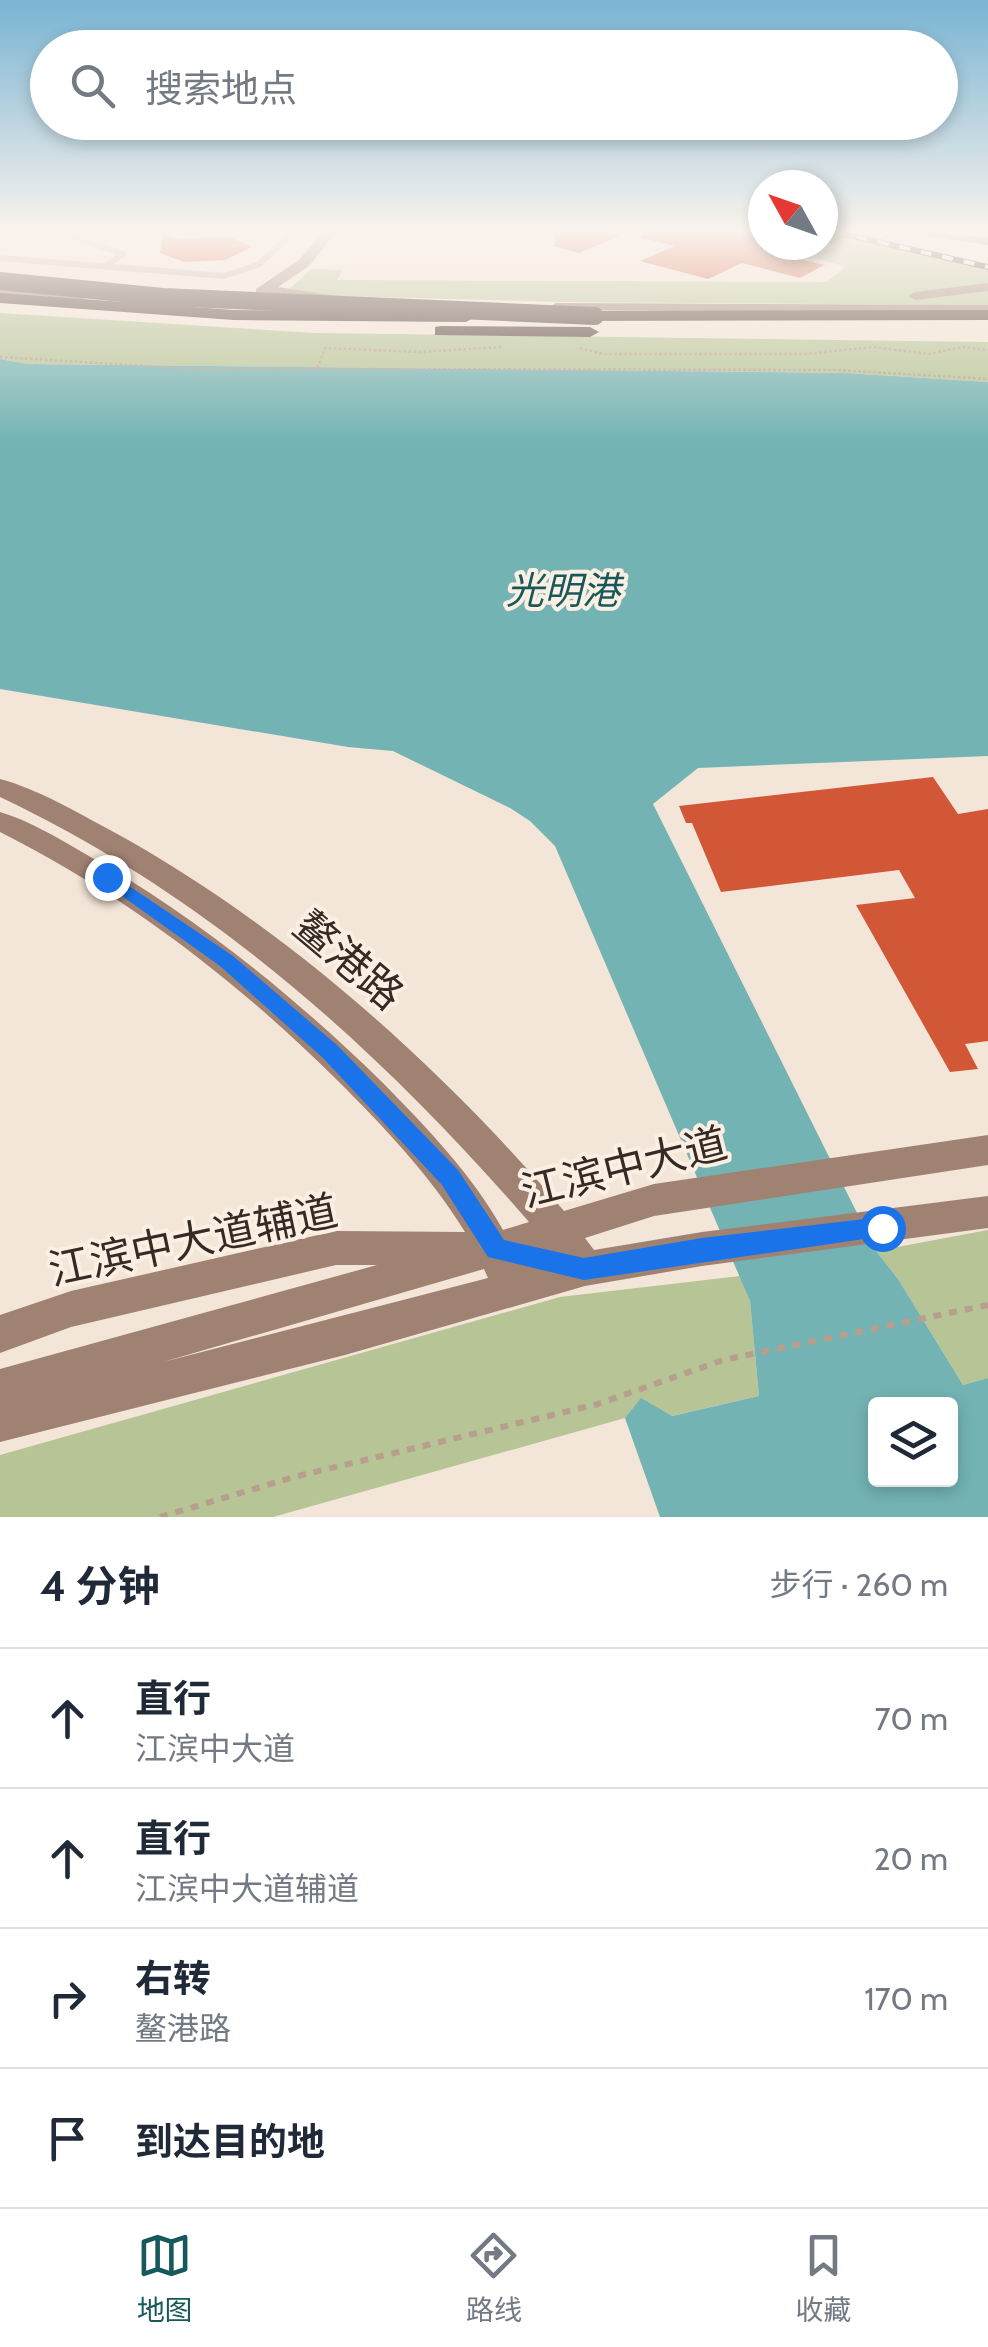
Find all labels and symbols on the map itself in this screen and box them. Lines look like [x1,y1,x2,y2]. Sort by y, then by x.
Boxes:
north arrow [748,170,838,260]
water label: 光明港 [506,567,625,614]
route end [85,855,131,901]
street label: 鳌港路 [284,900,414,1020]
street label: 江滨中大道 [516,1116,732,1218]
street label: 江滨中大道辅道 [44,1184,342,1296]
route start [860,1206,906,1252]

